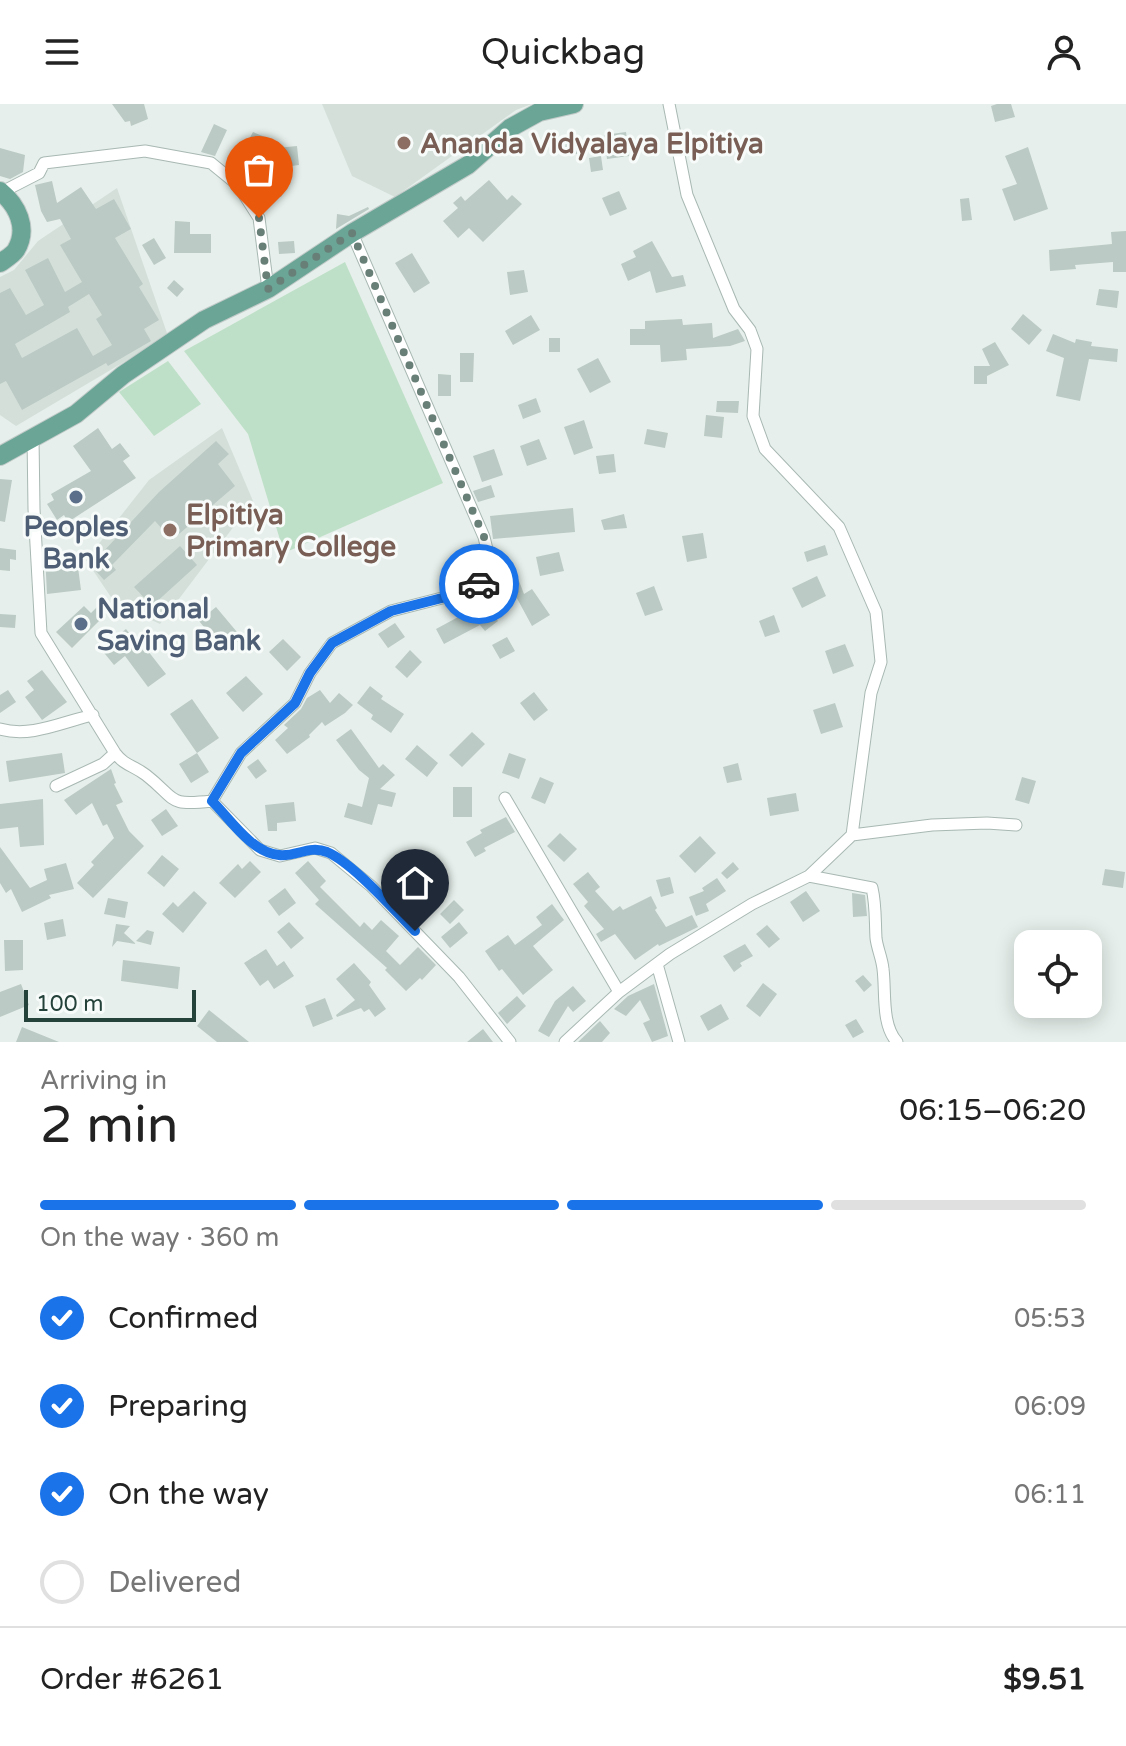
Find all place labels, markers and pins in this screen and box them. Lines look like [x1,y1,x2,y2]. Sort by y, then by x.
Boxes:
place label: Ananda Vidyalaya Elpitiya [420,127,764,161]
marker: Ananda Vidyalaya Elpitiya [395,134,413,152]
pin [225,136,293,218]
marker: Peoples Bank [67,488,85,506]
place label: Elpitiya Primary College [186,498,396,564]
place label: Peoples Bank [23,510,129,576]
marker: Elpitiya Primary College [161,521,179,539]
place label: National Saving Bank [97,592,261,658]
marker: National Saving Bank [72,615,90,633]
pin [381,849,449,931]

